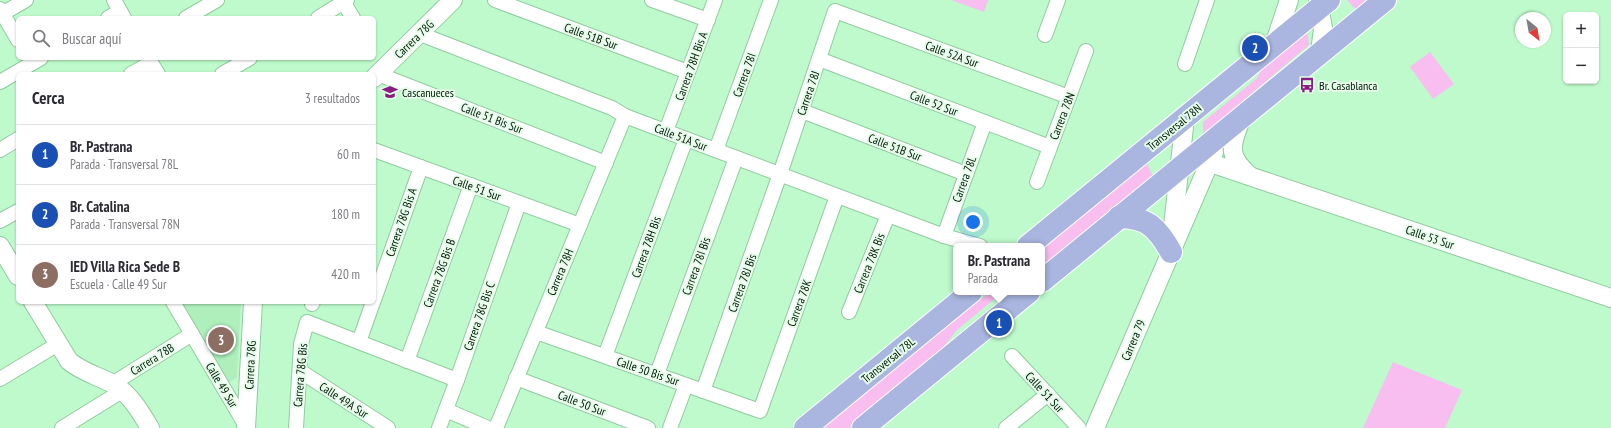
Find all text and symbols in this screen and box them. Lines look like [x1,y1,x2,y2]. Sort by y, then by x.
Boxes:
north arrow [1515,12,1551,48]
map controls [1563,12,1599,84]
button: + [1563,12,1599,48]
search box [16,16,376,60]
street label: Carrera 78G [391,17,437,61]
street label: Calle 51B Sur [562,19,620,53]
icon: search [30,27,52,49]
text: Buscar aquí [62,29,122,48]
street label: Carrera 78H Bis A [672,29,711,103]
pin: 2 [1242,33,1268,63]
street label: Calle 52A Sur [923,37,981,71]
button: − [1563,48,1599,84]
street label: Carrera 78I [729,51,759,99]
street label: Carrera 78J [793,69,823,117]
bus stop icon: Br. Casablanca [1298,76,1316,94]
place label: Br. Casablanca [1319,78,1378,93]
school or university icon: Cascanueces [381,83,399,101]
place label: Cascanueces [402,85,454,100]
text: Cerca [32,87,65,109]
street label: Calle 52 Sur [908,87,961,119]
text: 3 resultados [305,90,360,107]
street label: Carrera 78N [1046,90,1078,142]
street label: Calle 51 Bis Sur [459,99,526,137]
street label: Transversal 78N [1144,100,1204,154]
street label: Calle 51A Sur [652,120,710,154]
street label: Calle 51B Sur [866,130,924,164]
text: Br. Pastrana [70,137,132,156]
text: 1 [42,146,48,163]
text: 60 m [337,146,360,163]
street label: Carrera 78L [949,154,979,204]
text: Parada · Transversal 78L [70,156,178,173]
street label: Calle 51 Sur [451,172,504,204]
street label: Carrera 78G Bis A [382,185,420,258]
text: Br. Catalina [70,197,130,216]
text: 2 [42,206,48,223]
text: 180 m [331,206,360,223]
your location [963,212,983,232]
street label: Carrera 78H Bis [628,214,664,280]
text: Parada · Transversal 78N [70,216,180,233]
street label: Calle 53 Sur [1404,222,1457,252]
street label: Carrera 78K Bis [850,231,888,295]
street label: Carrera 78I Bis [679,235,713,297]
street label: Carrera 78G Bis B [420,236,458,309]
popup [953,243,1045,295]
street label: Carrera 78H [543,246,577,298]
text: Br. Pastrana [968,251,1030,270]
street label: Carrera 78J Bis [725,252,759,314]
text: IED Villa Rica Sede B [70,257,180,276]
text: 3 [42,266,48,283]
text: 420 m [331,266,360,283]
text: Parada [968,270,998,287]
text: Escuela · Calle 49 Sur [70,276,167,293]
street label: Carrera 78K [784,277,814,329]
street label: Carrera 78G Bis C [460,279,498,352]
pin: 1 [986,308,1012,338]
street label: Carrera 79 [1118,317,1148,363]
pin: 3 [208,325,234,355]
street label: Transversal 78L [858,334,918,386]
street label: Carrera 78B [127,340,177,378]
street label: Carrera 78G [241,340,259,390]
street label: Carrera 78G Bis [290,343,310,407]
street label: Calle 50 Bis Sur [615,353,682,389]
street label: Calle 49 Sur [203,360,242,411]
street label: Calle 51 Sur [1022,369,1068,416]
street label: Calle 49A Sur [317,379,372,422]
street label: Calle 50 Sur [556,387,609,419]

